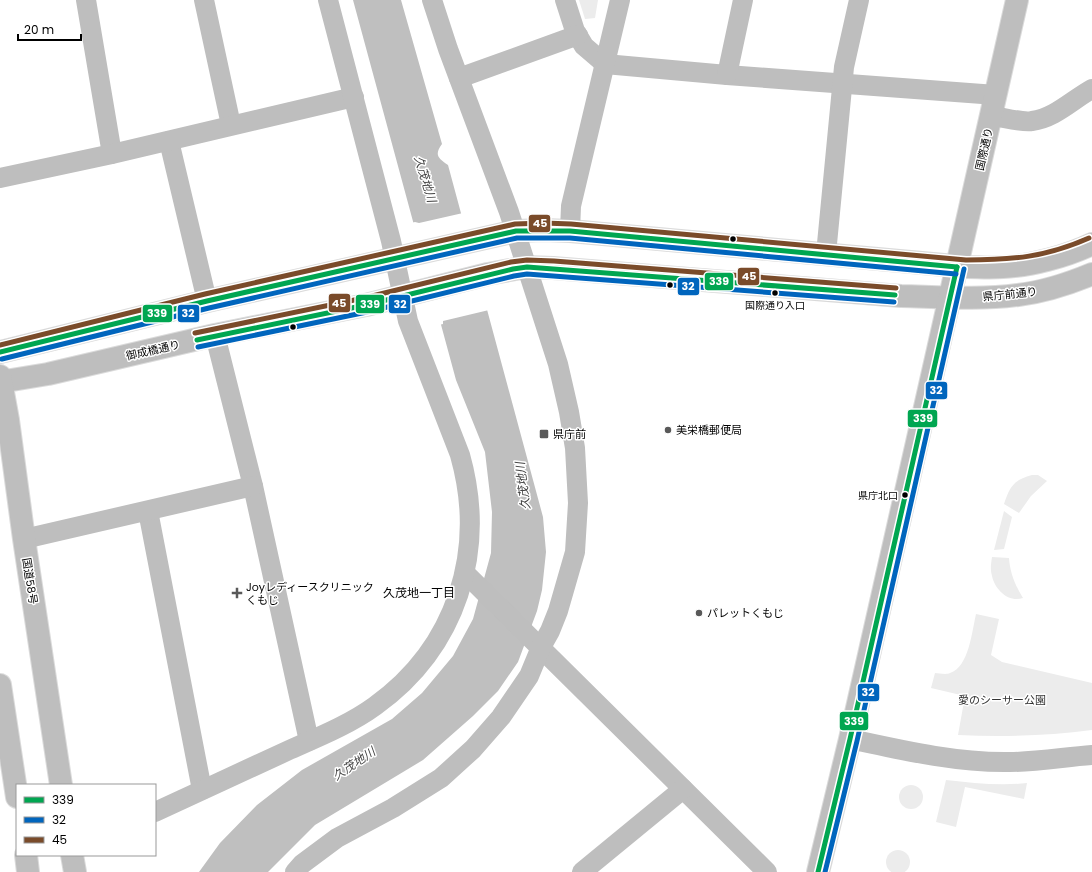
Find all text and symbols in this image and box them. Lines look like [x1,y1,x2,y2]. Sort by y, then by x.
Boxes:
scale bar [18,16,81,42]
text: 20 m [24,21,54,38]
street label: 国際通り [971,126,997,172]
water label: 久茂地川 [410,153,441,206]
line badge: 45 [528,214,551,233]
text: 45 [533,215,547,231]
unlabelled marker [728,234,738,244]
line badge: 45 [737,267,760,286]
text: 45 [742,268,756,284]
line badge: 339 [704,272,734,291]
text: 339 [709,273,729,289]
line badge: 32 [677,277,700,296]
text: 32 [682,278,694,294]
unlabelled marker [665,280,675,290]
street label: 県庁前通り [982,283,1038,305]
marker: 国際通り入口 [770,288,780,298]
line badge: 45 [328,293,351,313]
line badge: 339 [355,294,385,314]
line badge: 32 [388,294,411,314]
text: 45 [332,295,346,311]
text: 339 [360,296,380,312]
text: 32 [394,296,406,312]
place label: 国際通り入口 [745,298,805,313]
line badge: 339 [142,304,173,323]
line badge: 32 [177,304,200,323]
text: 339 [147,305,167,321]
text: 32 [182,305,194,321]
unlabelled marker [288,322,298,332]
street label: 御成橋通り [123,336,182,364]
line badge: 32 [925,381,948,400]
text: 32 [930,382,942,398]
line badge: 339 [907,409,938,428]
text: 339 [913,410,933,426]
place label: 美栄橋郵便局 [676,422,742,438]
marker: 美栄橋郵便局 [663,425,673,435]
place label: 県庁前 [553,426,586,442]
marker: 県庁前 [538,428,550,440]
water label: 久茂地川 [511,459,534,511]
place label: 県庁北口 [858,488,898,503]
marker: 県庁北口 [900,490,910,500]
street label: 国道58号 [18,557,42,605]
place label: Joyレディースクリニック くもじ [246,579,374,608]
district label: 久茂地一丁目 [383,584,455,601]
marker: Joyレディースクリニック くもじ [231,587,243,599]
place label: パレットくもじ [707,605,784,621]
marker: パレットくもじ [694,608,704,618]
line badge: 32 [857,683,880,702]
text: 32 [862,684,874,700]
park label: 愛のシーサー公園 [958,692,1046,708]
line badge: 339 [839,711,869,731]
text: 339 [844,713,864,729]
water label: 久茂地川 [329,742,380,784]
legend [16,784,156,856]
text: 339 [52,791,74,808]
text: 32 [52,811,66,828]
text: 45 [52,831,67,848]

